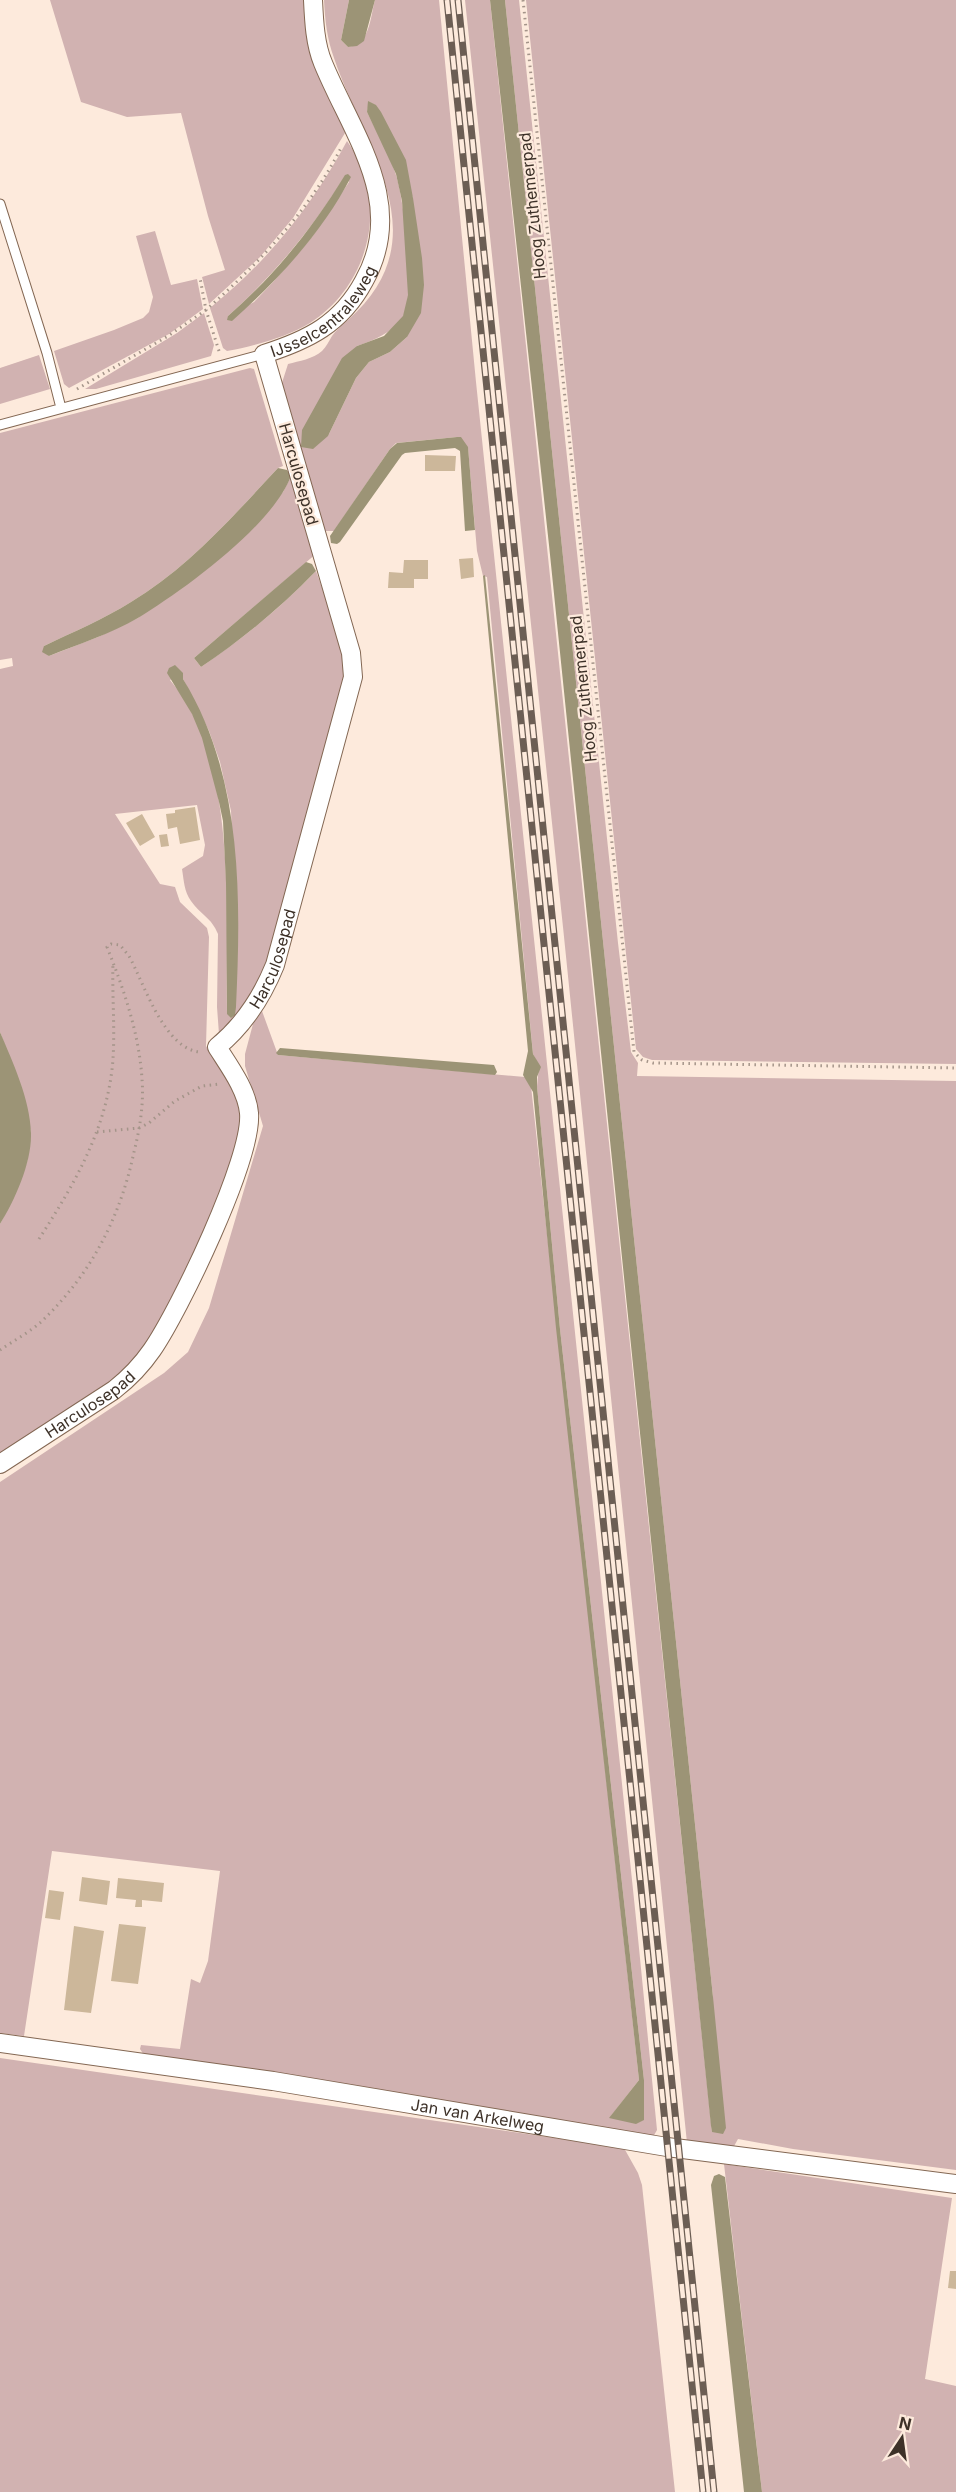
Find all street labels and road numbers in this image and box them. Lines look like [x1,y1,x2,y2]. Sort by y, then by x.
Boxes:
street label: Hoog Zuthemerpad [514,132,550,280]
street label: IJsselcentraleweg [268,262,380,361]
street label: Harculosepad [275,421,323,527]
street label: Hoog Zuthemerpad [565,615,601,763]
street label: Harculosepad [245,907,300,1012]
street label: Harculosepad [41,1366,139,1442]
street label: Jan van Arkelweg [409,2094,546,2136]

